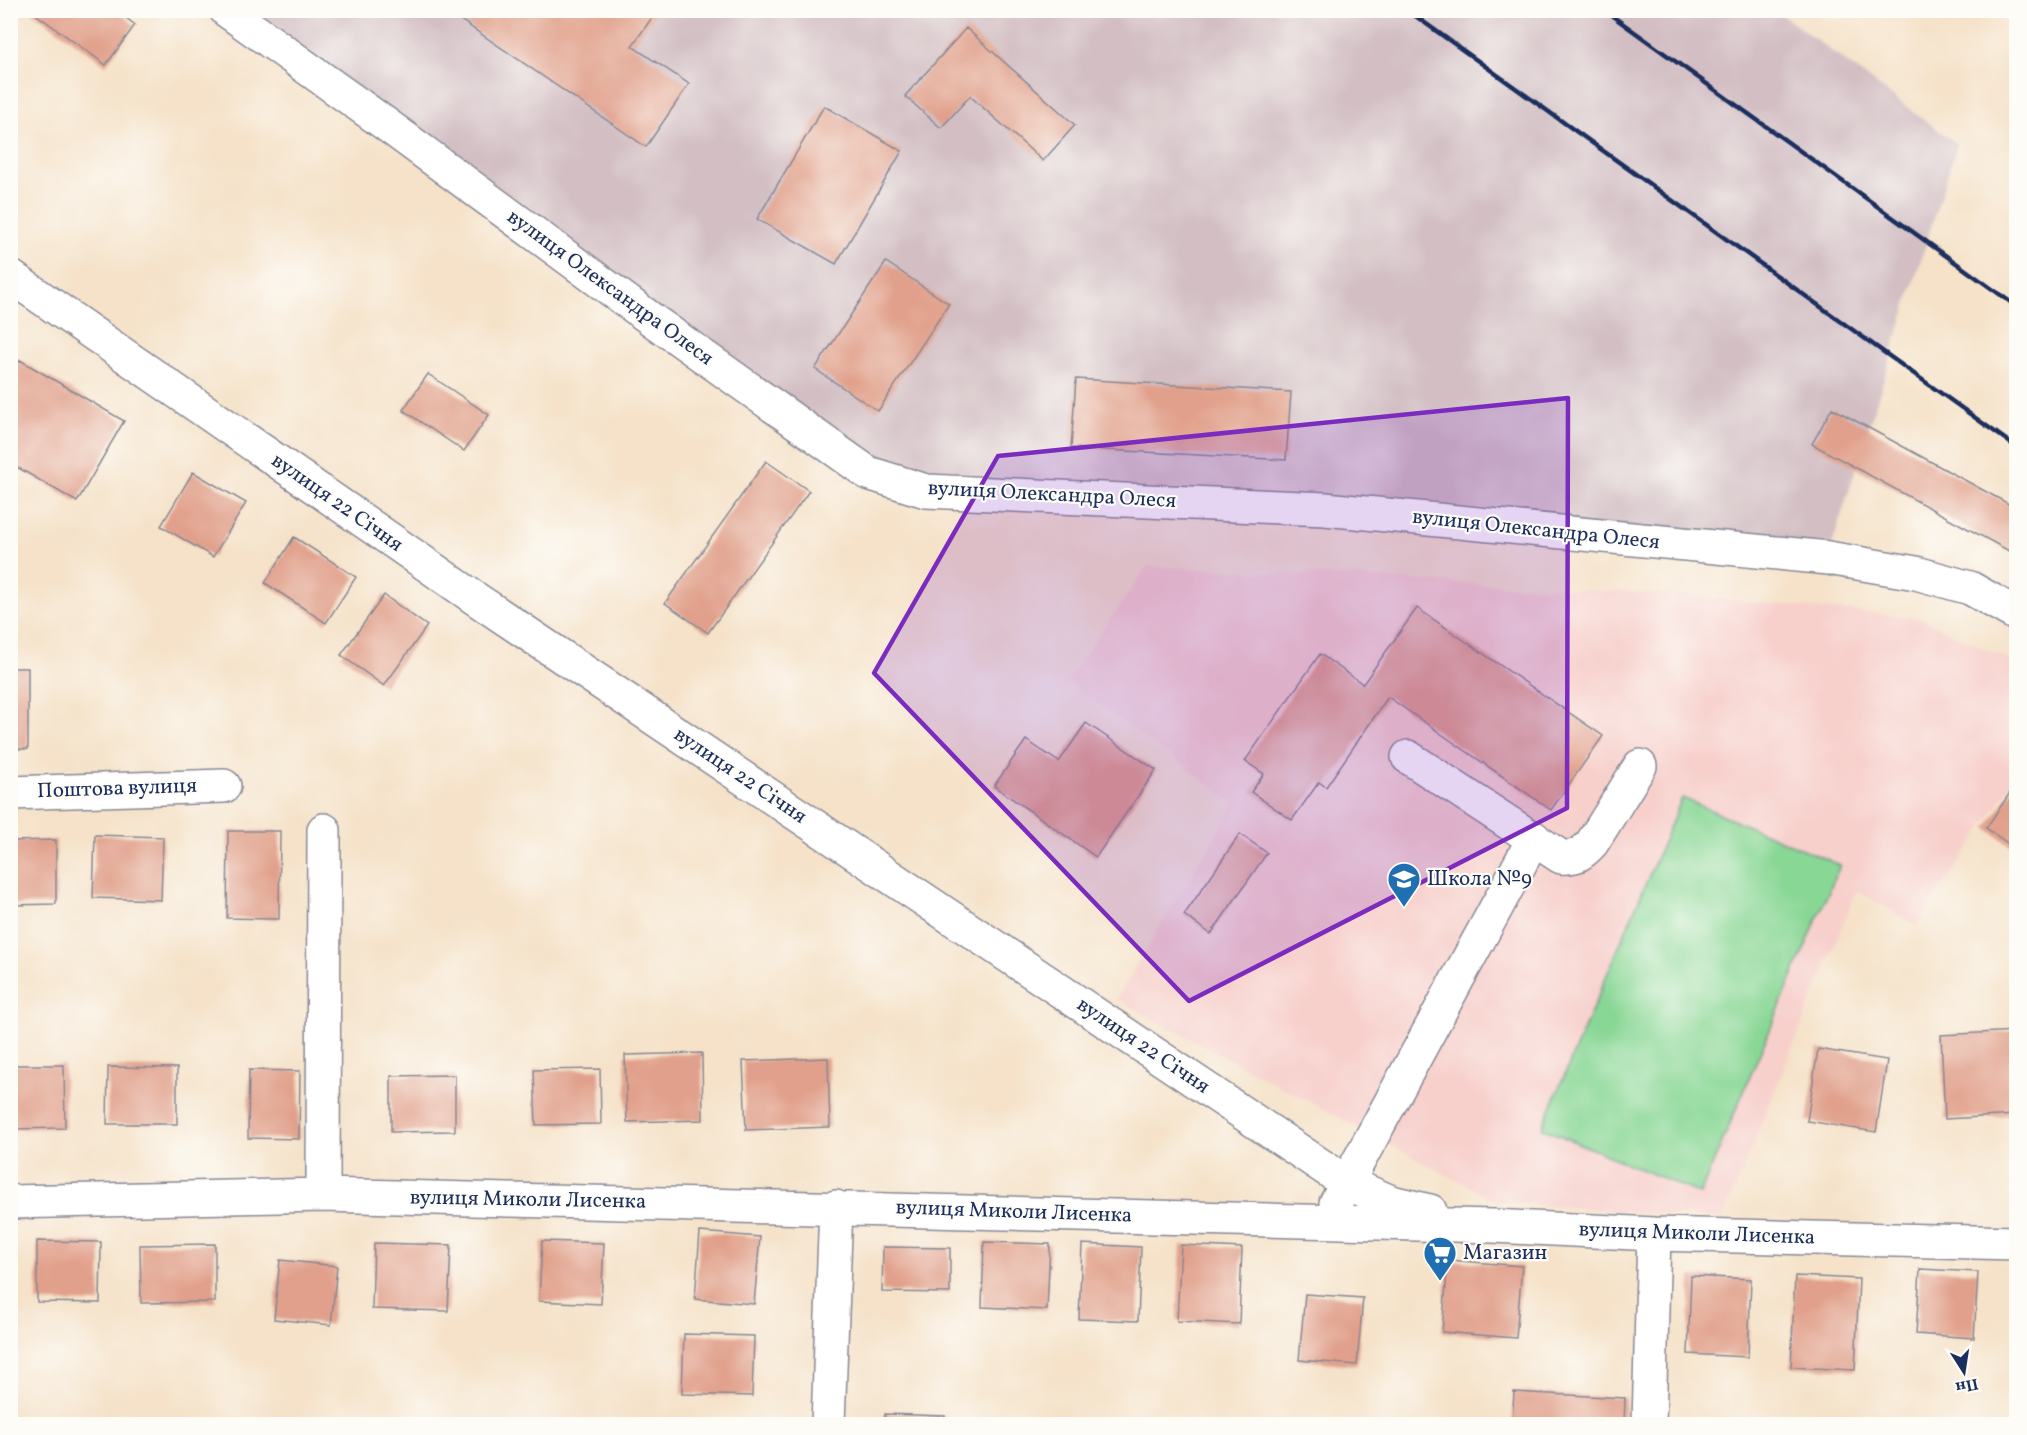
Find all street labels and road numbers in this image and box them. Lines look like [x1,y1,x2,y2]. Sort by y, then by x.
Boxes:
street label: вулиця Олександра Олеся [501,203,719,373]
street label: вулиця 22 Січня [265,447,409,559]
street label: вулиця Олександра Олеся [927,474,1177,516]
street label: вулиця Олександра Олеся [1411,503,1661,557]
street label: вулиця 22 Січня [668,721,812,831]
street label: Поштова вулиця [37,772,197,806]
street label: вулиця 22 Січня [1071,991,1215,1101]
street label: вулиця Миколи Лисенка [409,1183,647,1217]
street label: вулиця Миколи Лисенка [895,1193,1133,1231]
street label: вулиця Миколи Лисенка [1578,1215,1816,1253]

